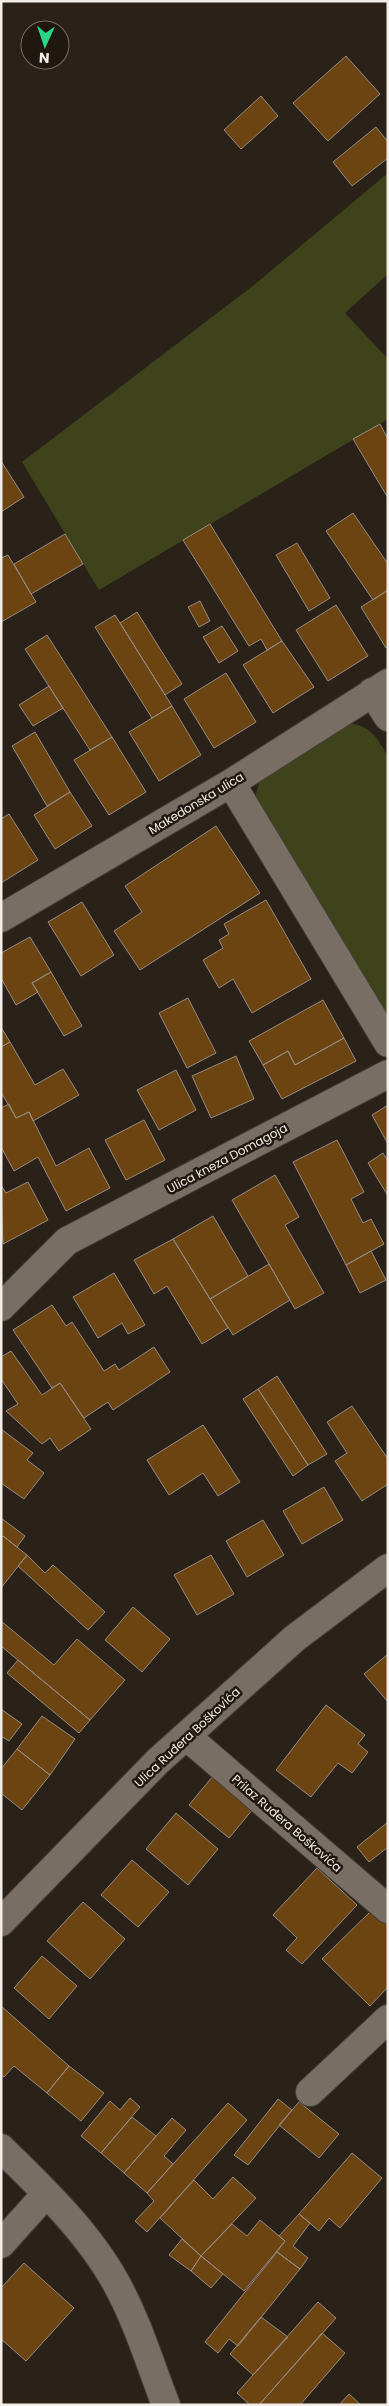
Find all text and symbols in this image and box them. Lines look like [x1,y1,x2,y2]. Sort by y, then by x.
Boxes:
north arrow [20,20,70,70]
text: N [39,48,50,68]
street label: Makedonska ulica [145,768,247,838]
street label: Ulica kneza Domagoja [164,1119,290,1197]
street label: Ulica Ruđera Boškovića [130,1683,244,1791]
street label: Prilaz Ruđera Boškovića [228,1770,346,1876]

